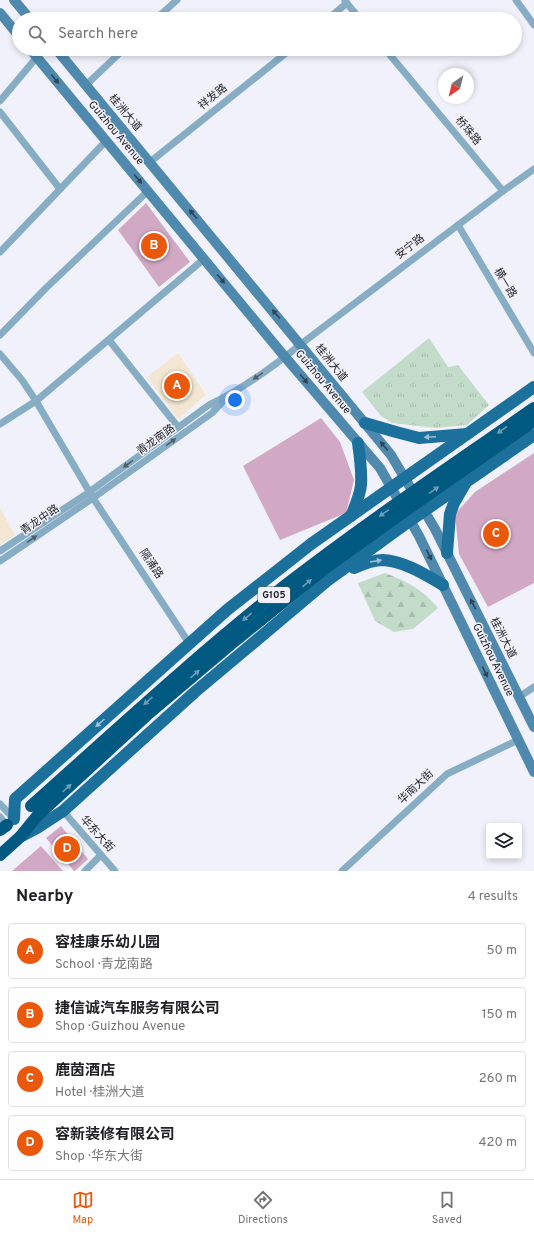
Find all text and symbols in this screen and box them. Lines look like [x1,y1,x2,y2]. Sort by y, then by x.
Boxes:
search box [12,12,522,56]
icon: search [26,23,48,45]
text: Search here [58,25,138,44]
north arrow [438,68,474,104]
one-way arrow [51,74,59,84]
street label: 祥发路 [196,81,230,113]
street label: 桂洲大道 [105,92,145,134]
street label: Guizhou Avenue [85,98,147,168]
street label: 桥珠路 [452,114,484,148]
one-way arrow [133,174,142,185]
one-way arrow [188,208,197,219]
pin: B [141,231,167,261]
street label: 安宁路 [393,231,427,263]
street label: 横一路 [491,265,519,301]
one-way arrow [216,274,225,285]
one-way arrow [271,309,280,319]
street label: 桂洲大道 [312,341,350,385]
street label: Guizhou Avenue [292,347,354,417]
pin: A [164,371,190,401]
one-way arrow [252,372,264,379]
one-way arrow [300,374,309,385]
your location [225,390,245,410]
street label: 青龙南路 [134,421,178,459]
one-way arrow [497,426,507,434]
one-way arrow [423,434,436,440]
one-way arrow [165,438,176,447]
one-way arrow [380,441,388,452]
one-way arrow [122,460,133,468]
one-way arrow [429,486,440,494]
street label: 青龙中路 [18,502,62,538]
one-way arrow [379,509,389,517]
pin: C [483,519,509,549]
one-way arrow [27,535,38,543]
street label: 隔涌路 [136,546,166,582]
one-way arrow [426,549,432,561]
one-way arrow [370,558,382,564]
one-way arrow [301,579,312,588]
road number: G105 [258,587,290,603]
one-way arrow [470,599,476,610]
one-way arrow [242,612,252,621]
street label: 桂洲大道 [487,615,519,661]
street label: Guizhou Avenue [469,621,517,699]
one-way arrow [482,666,488,678]
one-way arrow [190,670,200,679]
one-way arrow [143,696,153,706]
one-way arrow [95,718,105,727]
street label: 华南大街 [395,767,437,807]
one-way arrow [61,784,72,793]
street label: 华东大街 [77,813,117,855]
map controls [486,823,522,859]
button: layers [486,823,522,859]
pin: D [54,834,80,864]
text: Nearby [16,886,73,908]
text: 4 results [468,889,518,905]
text: 容桂康乐幼儿园 [55,934,160,953]
text: A [25,943,35,959]
text: 50 m [487,943,517,959]
text: School · 青龙南路 [55,957,153,973]
text: 捷信诚汽车服务有限公司 [55,1000,220,1019]
text: B [26,1007,34,1023]
text: 150 m [482,1007,517,1023]
text: Shop · Guizhou Avenue [55,1019,185,1035]
text: 鹿茵酒店 [55,1062,115,1081]
text: C [26,1071,34,1087]
text: 260 m [479,1071,517,1087]
text: Hotel · 桂洲大道 [55,1085,145,1101]
text: 容新装修有限公司 [55,1126,175,1145]
text: D [25,1135,35,1151]
text: 420 m [479,1135,517,1151]
text: Shop · 华东大街 [55,1149,143,1165]
tab: Map [72,1189,94,1227]
tab: Directions [238,1189,288,1227]
tab: Saved [432,1189,462,1227]

